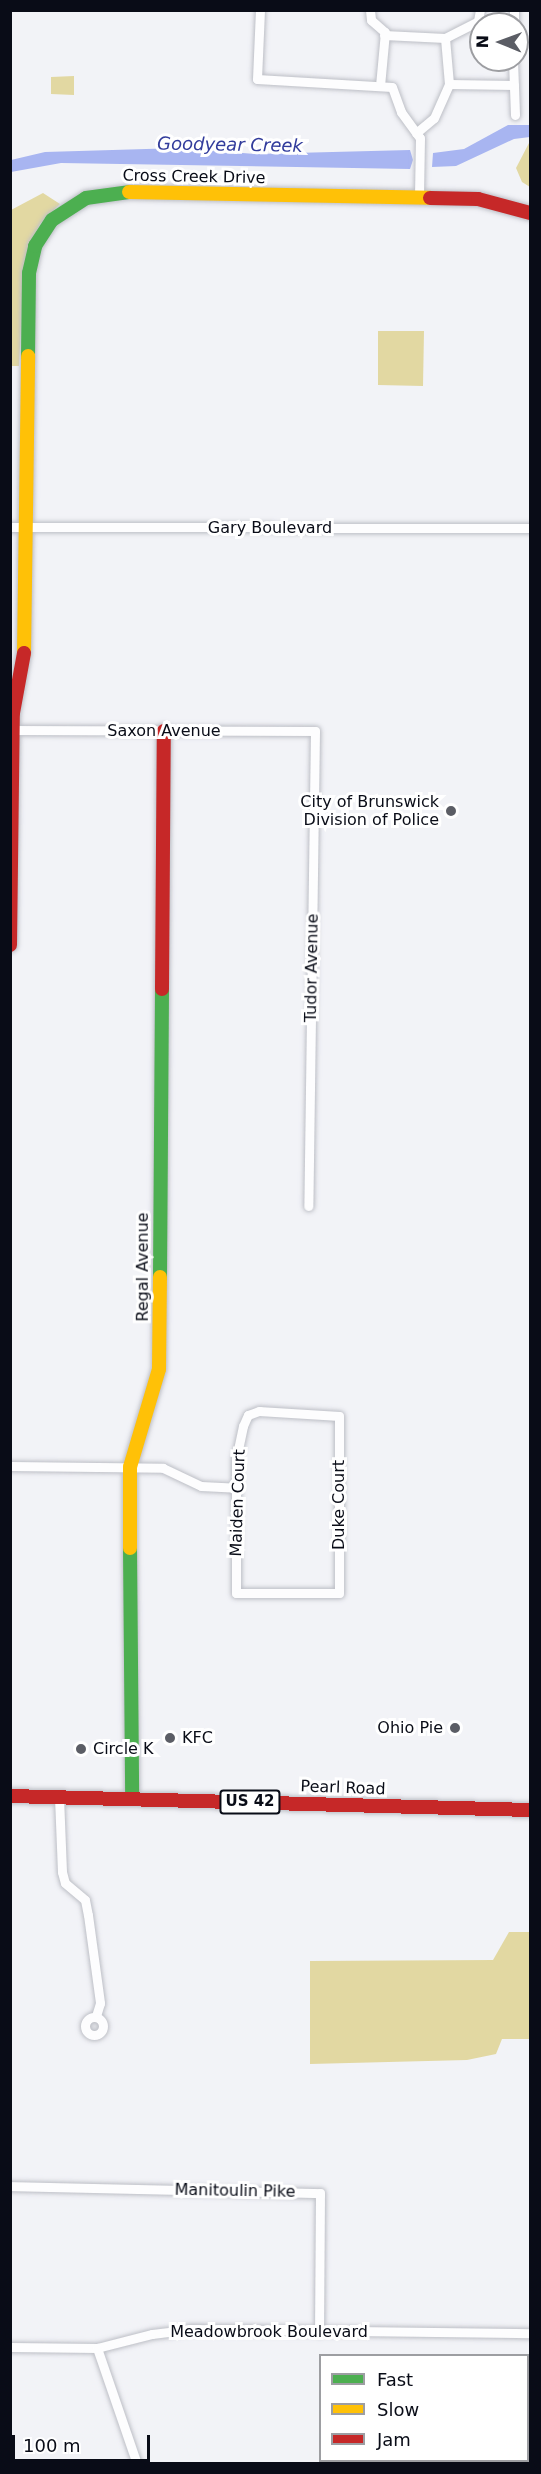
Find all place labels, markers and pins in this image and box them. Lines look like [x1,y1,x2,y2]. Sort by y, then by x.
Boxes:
place label: City of Brunswick Division of Police [300,792,439,830]
marker: City of Brunswick Division of Police [444,804,458,818]
place label: Ohio Pie [377,1718,443,1738]
marker: Ohio Pie [448,1721,462,1735]
place label: KFC [182,1728,213,1748]
marker: KFC [163,1731,177,1745]
place label: Circle K [93,1739,154,1759]
marker: Circle K [74,1742,88,1756]

